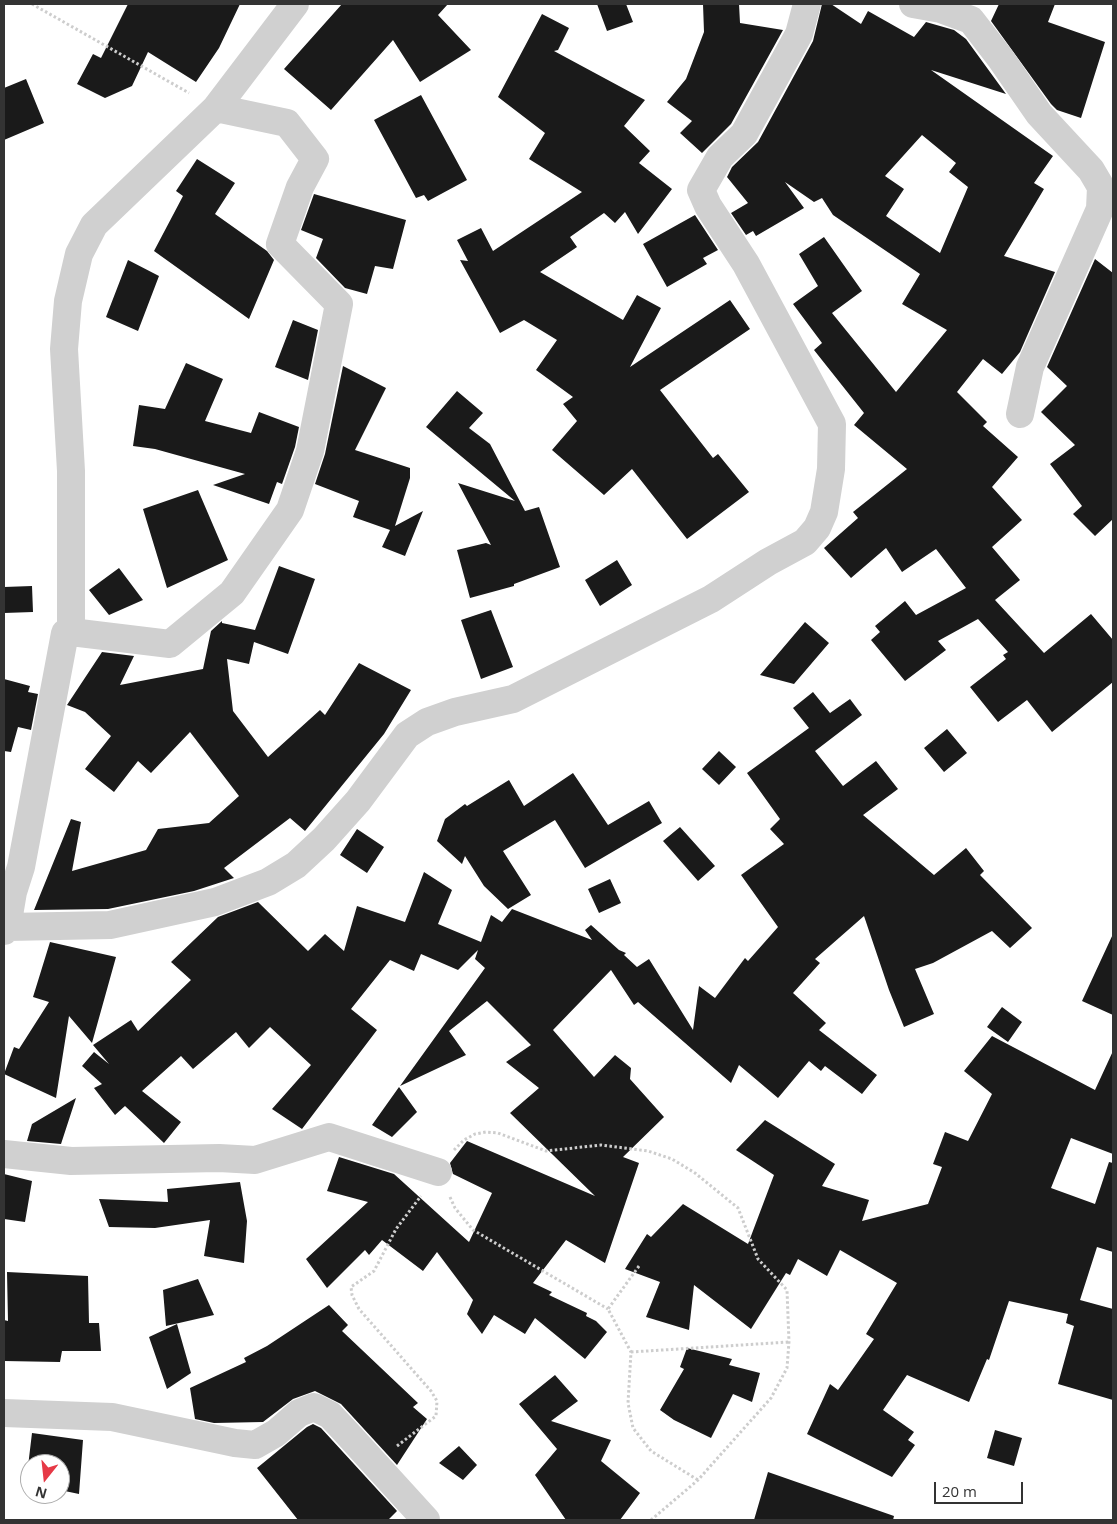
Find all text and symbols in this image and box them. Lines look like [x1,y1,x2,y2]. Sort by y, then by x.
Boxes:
north arrow [20,1454,70,1504]
scale bar [937,1472,1026,1504]
text: 20 m [942,1481,977,1501]
text: N [33,1482,49,1504]

